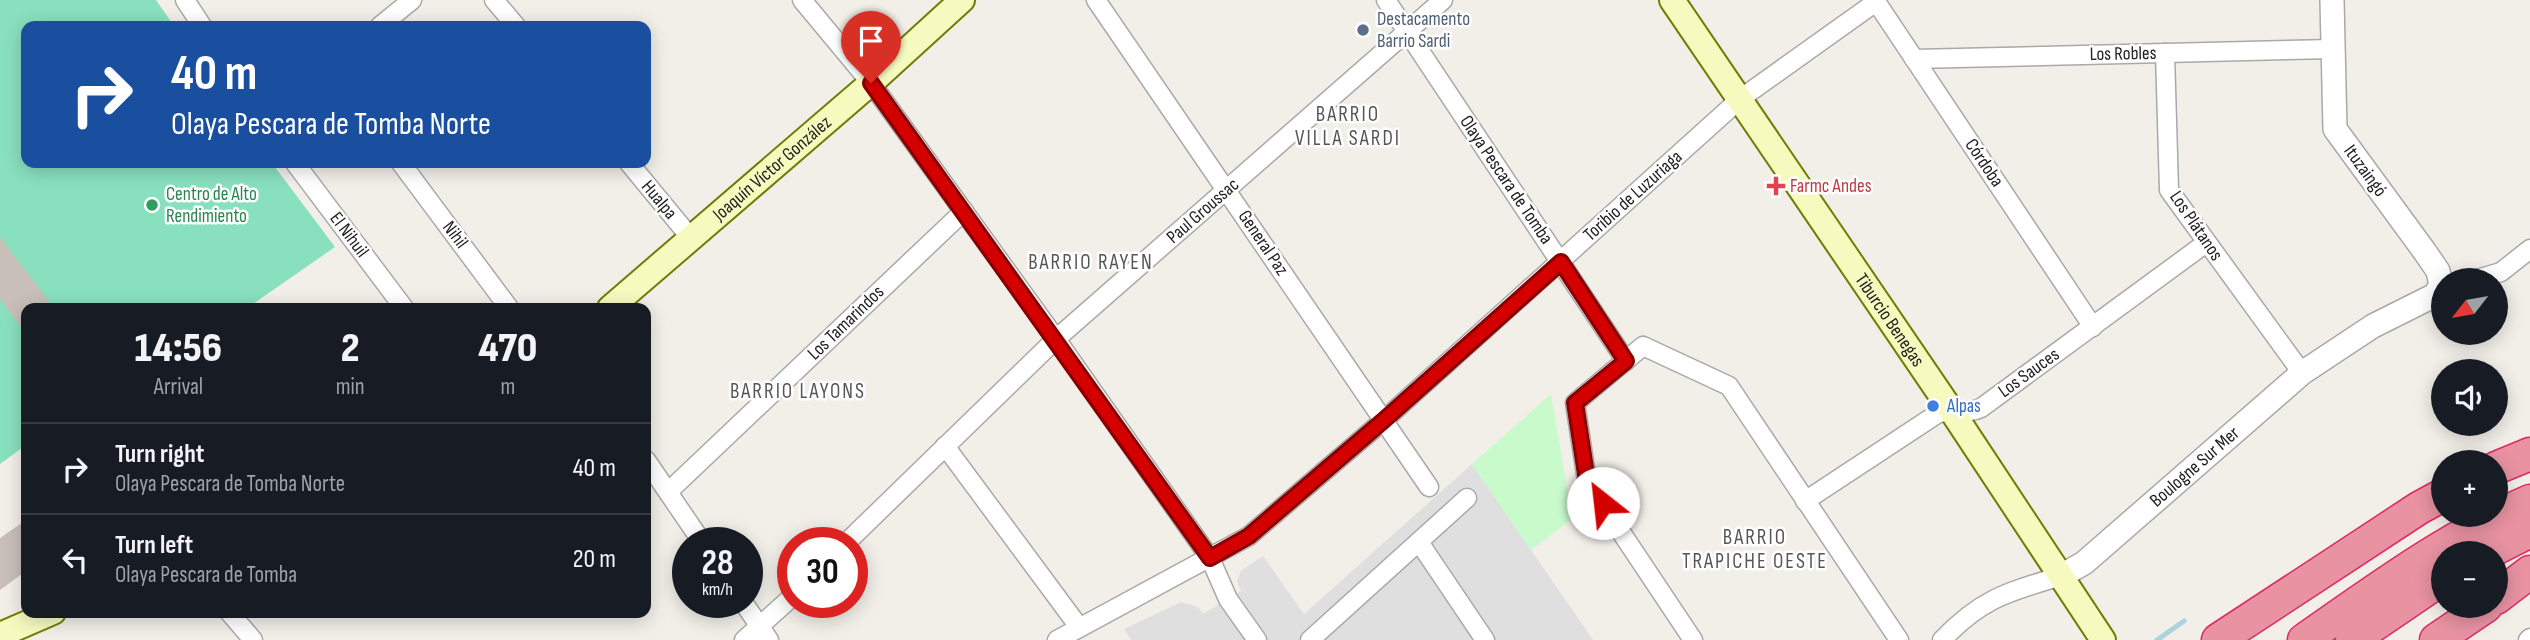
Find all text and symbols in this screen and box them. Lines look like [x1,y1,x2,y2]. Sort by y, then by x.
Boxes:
place label: Destacamento Barrio Sardi [1377,8,1470,53]
pin [841,11,901,83]
icon: arrive [852,22,890,60]
marker: Destacamento Barrio Sardi [1355,22,1371,38]
street label: Los Robles [2089,42,2157,66]
text: 40 m [171,45,257,104]
icon: right [56,49,147,140]
district label: BARRIO VILLA SARDI [1295,102,1401,151]
text: Olaya Pescara de Tomba Norte [171,105,491,144]
street label: Joaquín Víctor González [707,111,836,226]
street label: Olaya Pescara de Tomba [1454,111,1558,249]
street label: Córdoba [1960,135,2008,191]
street label: Ituzaingó [2338,140,2392,202]
street label: Toribio de Luzuriaga [1579,146,1687,246]
street label: Paul Groussac [1162,173,1244,249]
place label: Farmc Andes [1790,175,1872,198]
street label: Hualpa [636,176,682,224]
marker: Farmc Andes [1768,178,1784,194]
place label: Centro de Alto Rendimiento [166,183,257,228]
street label: Los Plátanos [2164,187,2228,265]
marker: Centro de Alto Rendimiento [144,197,160,213]
street label: General Paz [1233,206,1293,280]
street label: El Nihuil [325,208,373,262]
street label: Nihil [437,217,473,253]
district label: BARRIO RAYEN [1028,250,1154,275]
north arrow [2431,268,2508,345]
map controls [2431,268,2508,618]
street label: Tiburcio Benegas [1850,269,1930,371]
street label: Los Tamarindos [803,281,889,365]
text: 14:56 [135,323,222,374]
text: 2 [341,323,360,374]
text: 470 [478,323,537,374]
street label: Los Sauces [1994,343,2064,403]
button: sound [2431,359,2508,436]
text: Arrival [154,373,203,401]
text: min [336,373,365,401]
text: m [500,373,515,401]
district label: BARRIO LAYONS [730,379,866,404]
place label: Alpas [1946,395,1981,418]
marker: Alpas [1925,398,1941,414]
street label: Boulogne Sur Mer [2145,421,2244,512]
text: Turn right [115,439,204,470]
icon: right [56,450,94,488]
button: + [2431,450,2508,527]
text: 40 m [573,453,616,484]
position arrow [1566,466,1640,540]
text: Olaya Pescara de Tomba Norte [115,470,345,498]
district label: BARRIO TRAPICHE OESTE [1682,525,1828,574]
speed limit sign: 30 [777,527,868,618]
text: Turn left [115,530,193,561]
icon: left [56,541,94,579]
button: − [2431,541,2508,618]
text: 28 [702,542,733,585]
text: 20 m [573,544,616,575]
text: Olaya Pescara de Tomba [115,561,297,589]
text: km/h [702,579,733,600]

